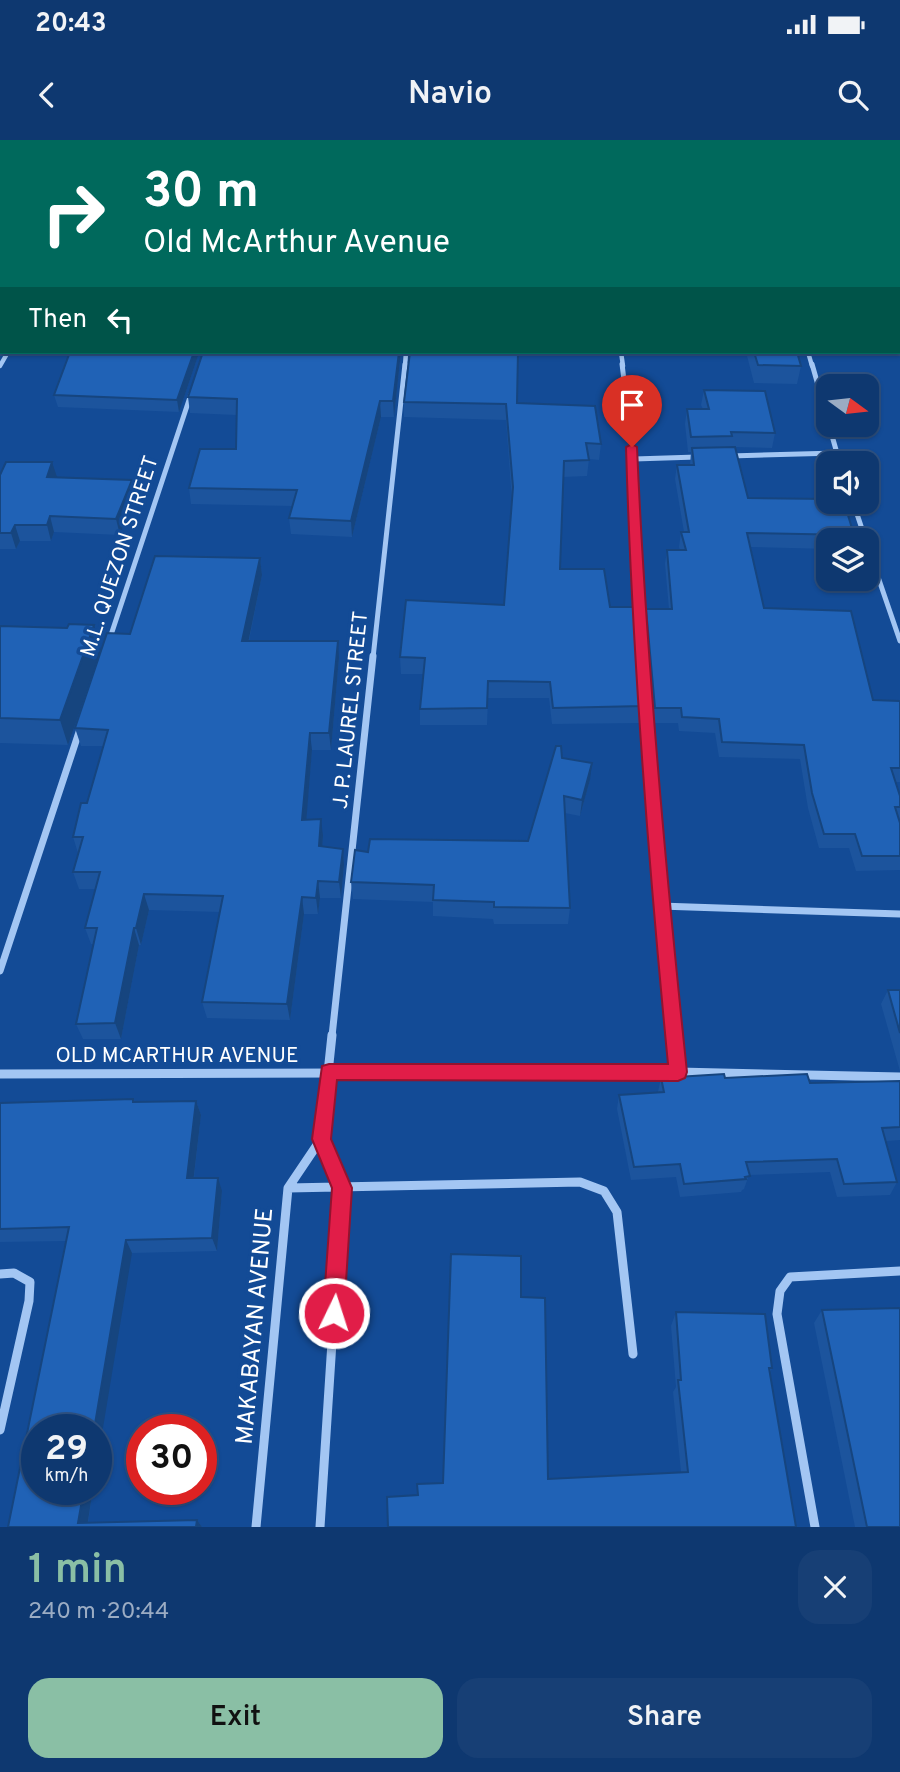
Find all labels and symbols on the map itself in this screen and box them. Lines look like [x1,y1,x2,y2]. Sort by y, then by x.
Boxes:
north arrow [816,374,878,438]
pin [602,375,662,447]
street label: M.L. QUEZON STREET [75,453,166,660]
street label: J. P. LAUREL STREET [328,610,375,810]
street label: OLD MCARTHUR AVENUE [55,1043,299,1070]
street label: MAKABAYAN AVENUE [231,1207,281,1446]
position arrow [297,1276,371,1350]
speed limit sign: 30 [126,1414,217,1505]

